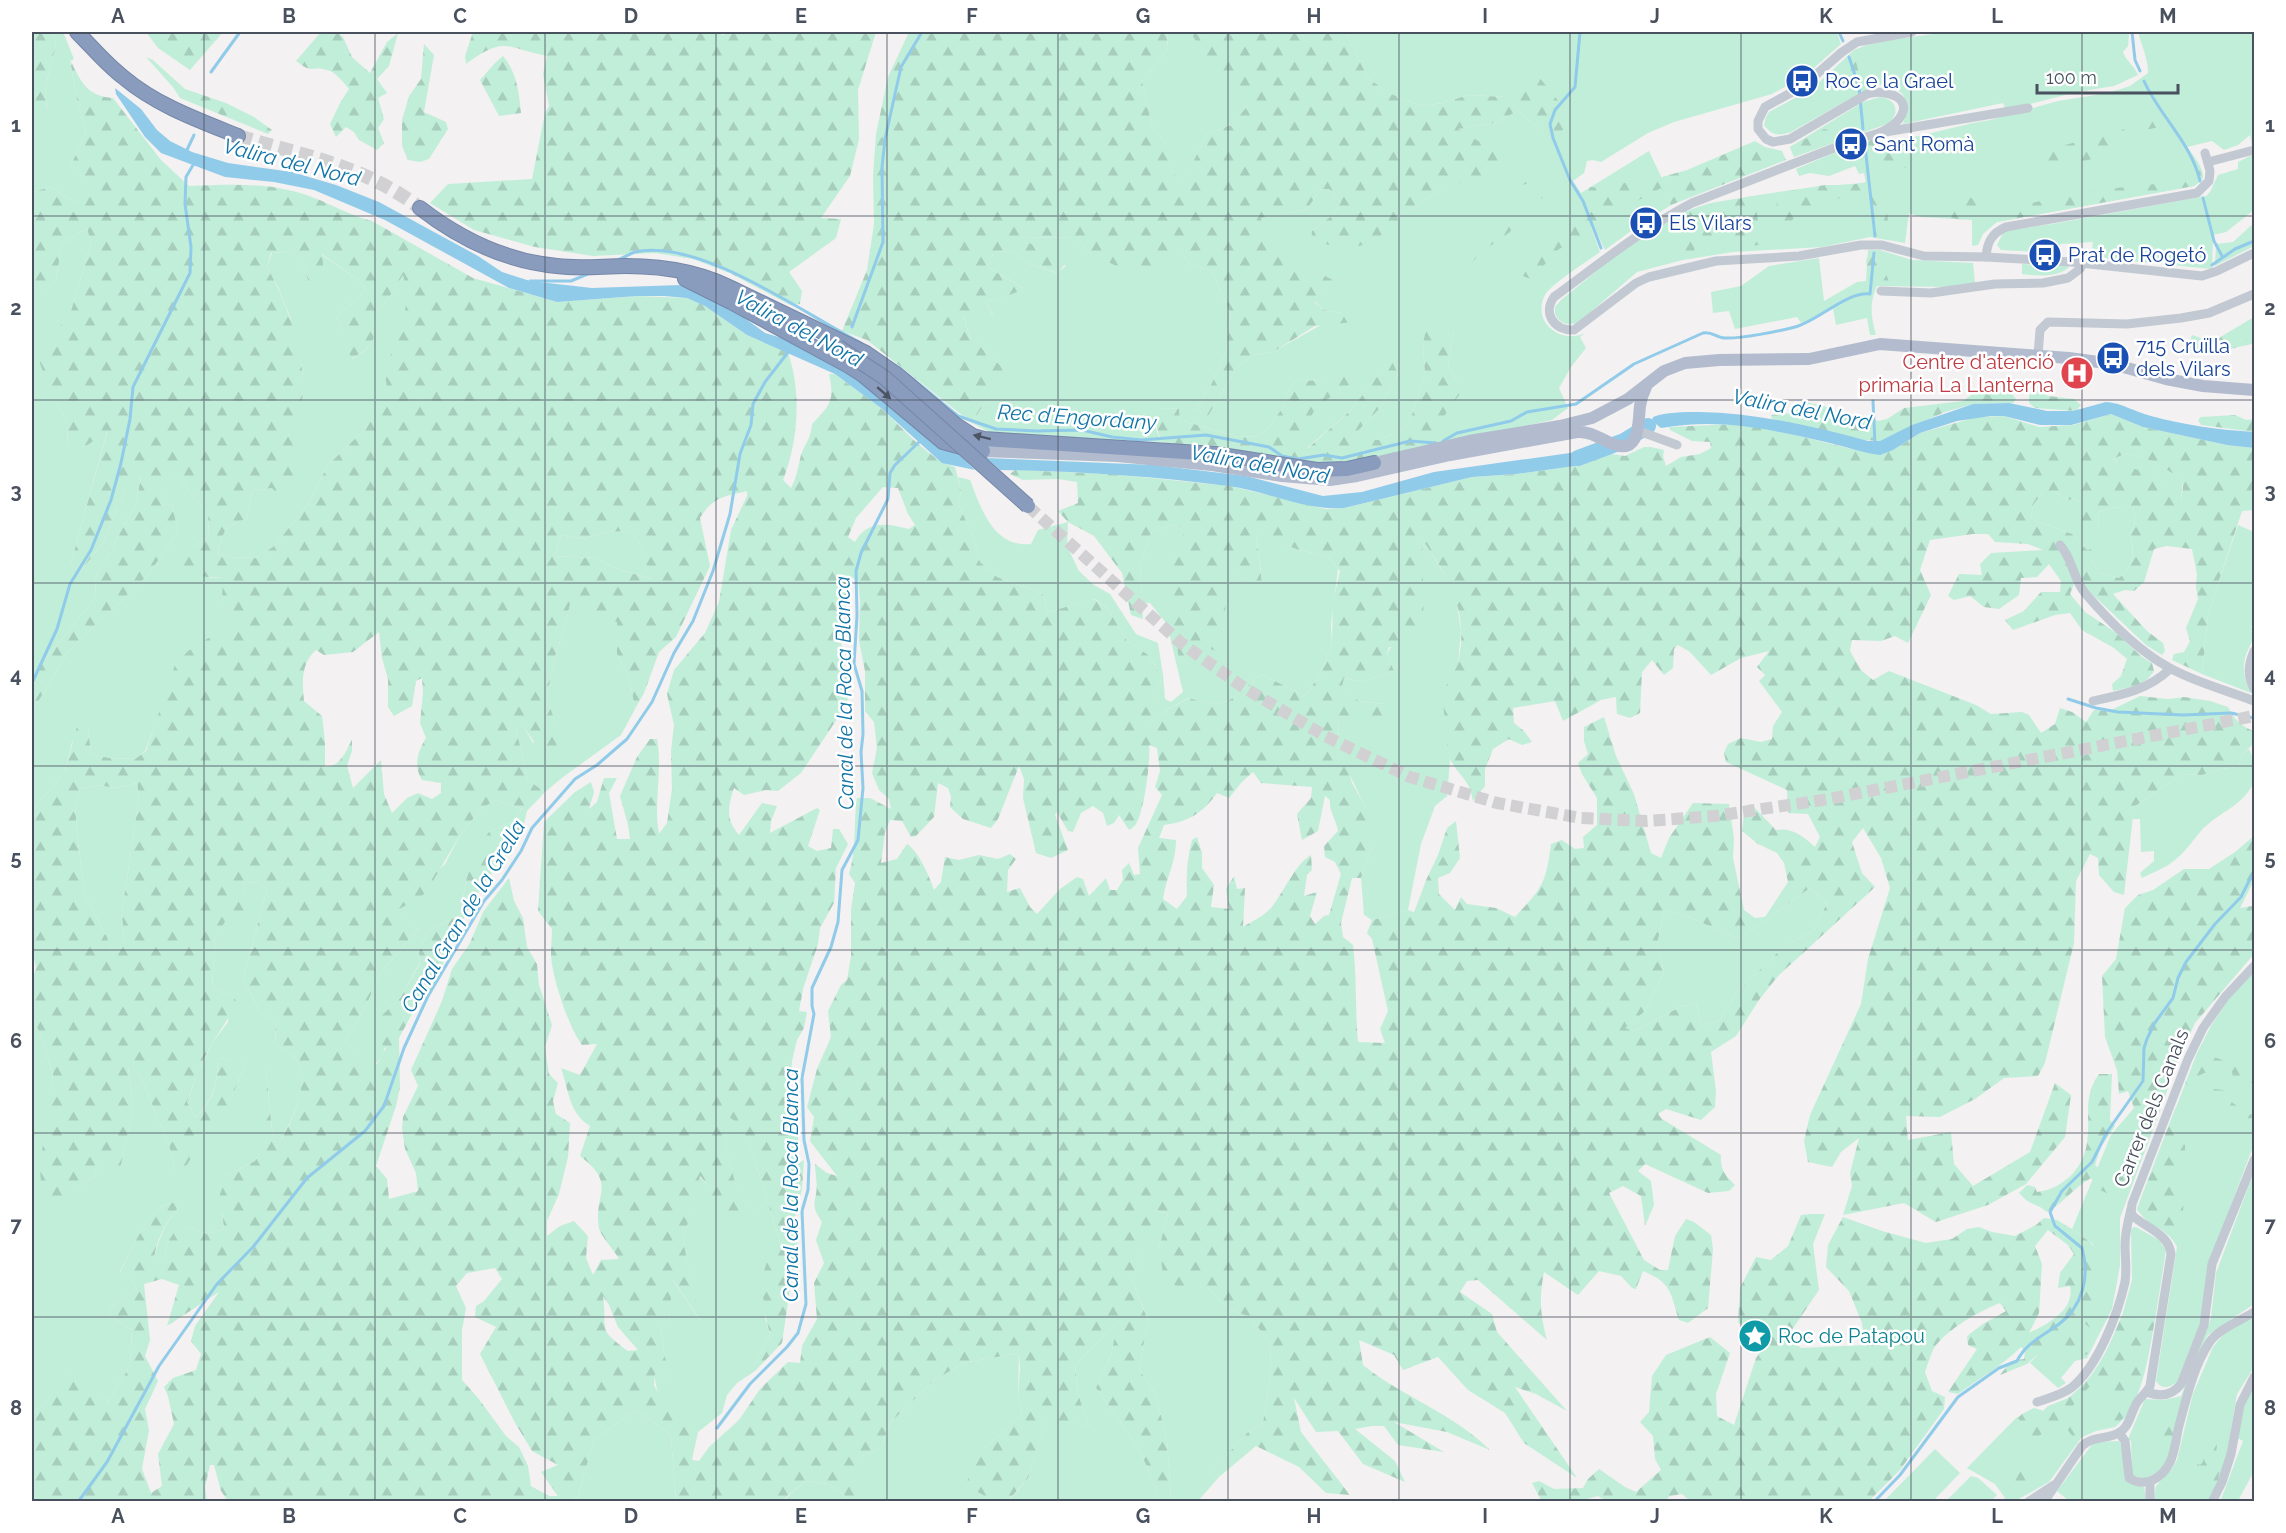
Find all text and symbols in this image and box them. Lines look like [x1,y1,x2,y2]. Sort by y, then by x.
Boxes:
text: A [111,4,125,28]
text: B [282,4,296,28]
text: C [453,4,467,28]
text: D [624,4,638,28]
text: E [795,4,807,28]
text: F [966,4,978,28]
text: G [1136,4,1150,28]
text: H [1307,4,1321,28]
text: I [1482,4,1488,28]
text: J [1650,4,1660,28]
text: K [1819,4,1833,28]
text: L [1991,4,2003,28]
text: M [2159,4,2177,28]
scale bar [2037,57,2178,95]
bus stop icon: Roc e la Grael [1784,63,1820,99]
text: 100 m [2046,67,2097,88]
place label: Roc e la Grael [1825,69,1954,93]
text: 1 [11,113,21,137]
text: 1 [2265,113,2275,137]
bus stop icon: Sant Romà [1833,126,1869,162]
place label: Sant Romà [1874,132,1974,156]
water label: Valira del Nord [221,133,364,191]
bus stop icon: Els Vilars [1628,205,1664,241]
place label: Els Vilars [1669,211,1752,235]
bus stop icon: Prat de Rogetó [2027,237,2063,273]
place label: Prat de Rogetó [2068,243,2206,267]
water label: Valira del Nord [731,284,867,372]
text: 2 [10,296,22,320]
text: 2 [2264,296,2276,320]
place label: 715 Cruïlla dels Vilars [2136,334,2231,381]
bus stop icon: 715 Cruïlla dels Vilars [2095,340,2131,376]
place label: Centre d'atenció primaria La Llanterna [1859,350,2054,397]
hospital icon: Centre d'atenció primaria La Llanterna [2059,355,2095,391]
water label: Valira del Nord [1731,383,1874,435]
one-way arrow [877,387,892,400]
water label: Rec d'Engordany [997,399,1158,435]
one-way arrow [972,432,991,441]
water label: Valira del Nord [1189,439,1332,489]
text: 3 [10,479,22,503]
text: 3 [2264,479,2276,503]
water label: Canal de la Roca Blanca [829,576,859,810]
text: 4 [10,663,22,687]
text: 4 [2264,663,2276,687]
water label: Canal Gran de la Grella [396,815,530,1017]
text: 5 [10,846,22,870]
text: 5 [2264,846,2276,870]
street label: Carrer dels Canals [2108,1025,2194,1191]
text: 6 [10,1029,22,1053]
text: 6 [2264,1029,2276,1053]
water label: Canal de la Roca Blanca [778,1068,803,1302]
text: 7 [10,1213,22,1237]
text: 7 [2264,1213,2276,1237]
place icon: Roc de Patapou [1737,1318,1773,1354]
place label: Roc de Patapou [1778,1324,1925,1348]
text: 8 [10,1396,22,1420]
text: 8 [2264,1396,2276,1420]
text: A [111,1504,125,1528]
text: B [282,1504,296,1528]
text: C [453,1504,467,1528]
text: D [624,1504,638,1528]
text: E [795,1504,807,1528]
text: F [966,1504,978,1528]
text: G [1136,1504,1150,1528]
text: H [1307,1504,1321,1528]
text: I [1482,1504,1488,1528]
text: J [1650,1504,1660,1528]
text: K [1819,1504,1833,1528]
text: L [1991,1504,2003,1528]
text: M [2159,1504,2177,1528]

